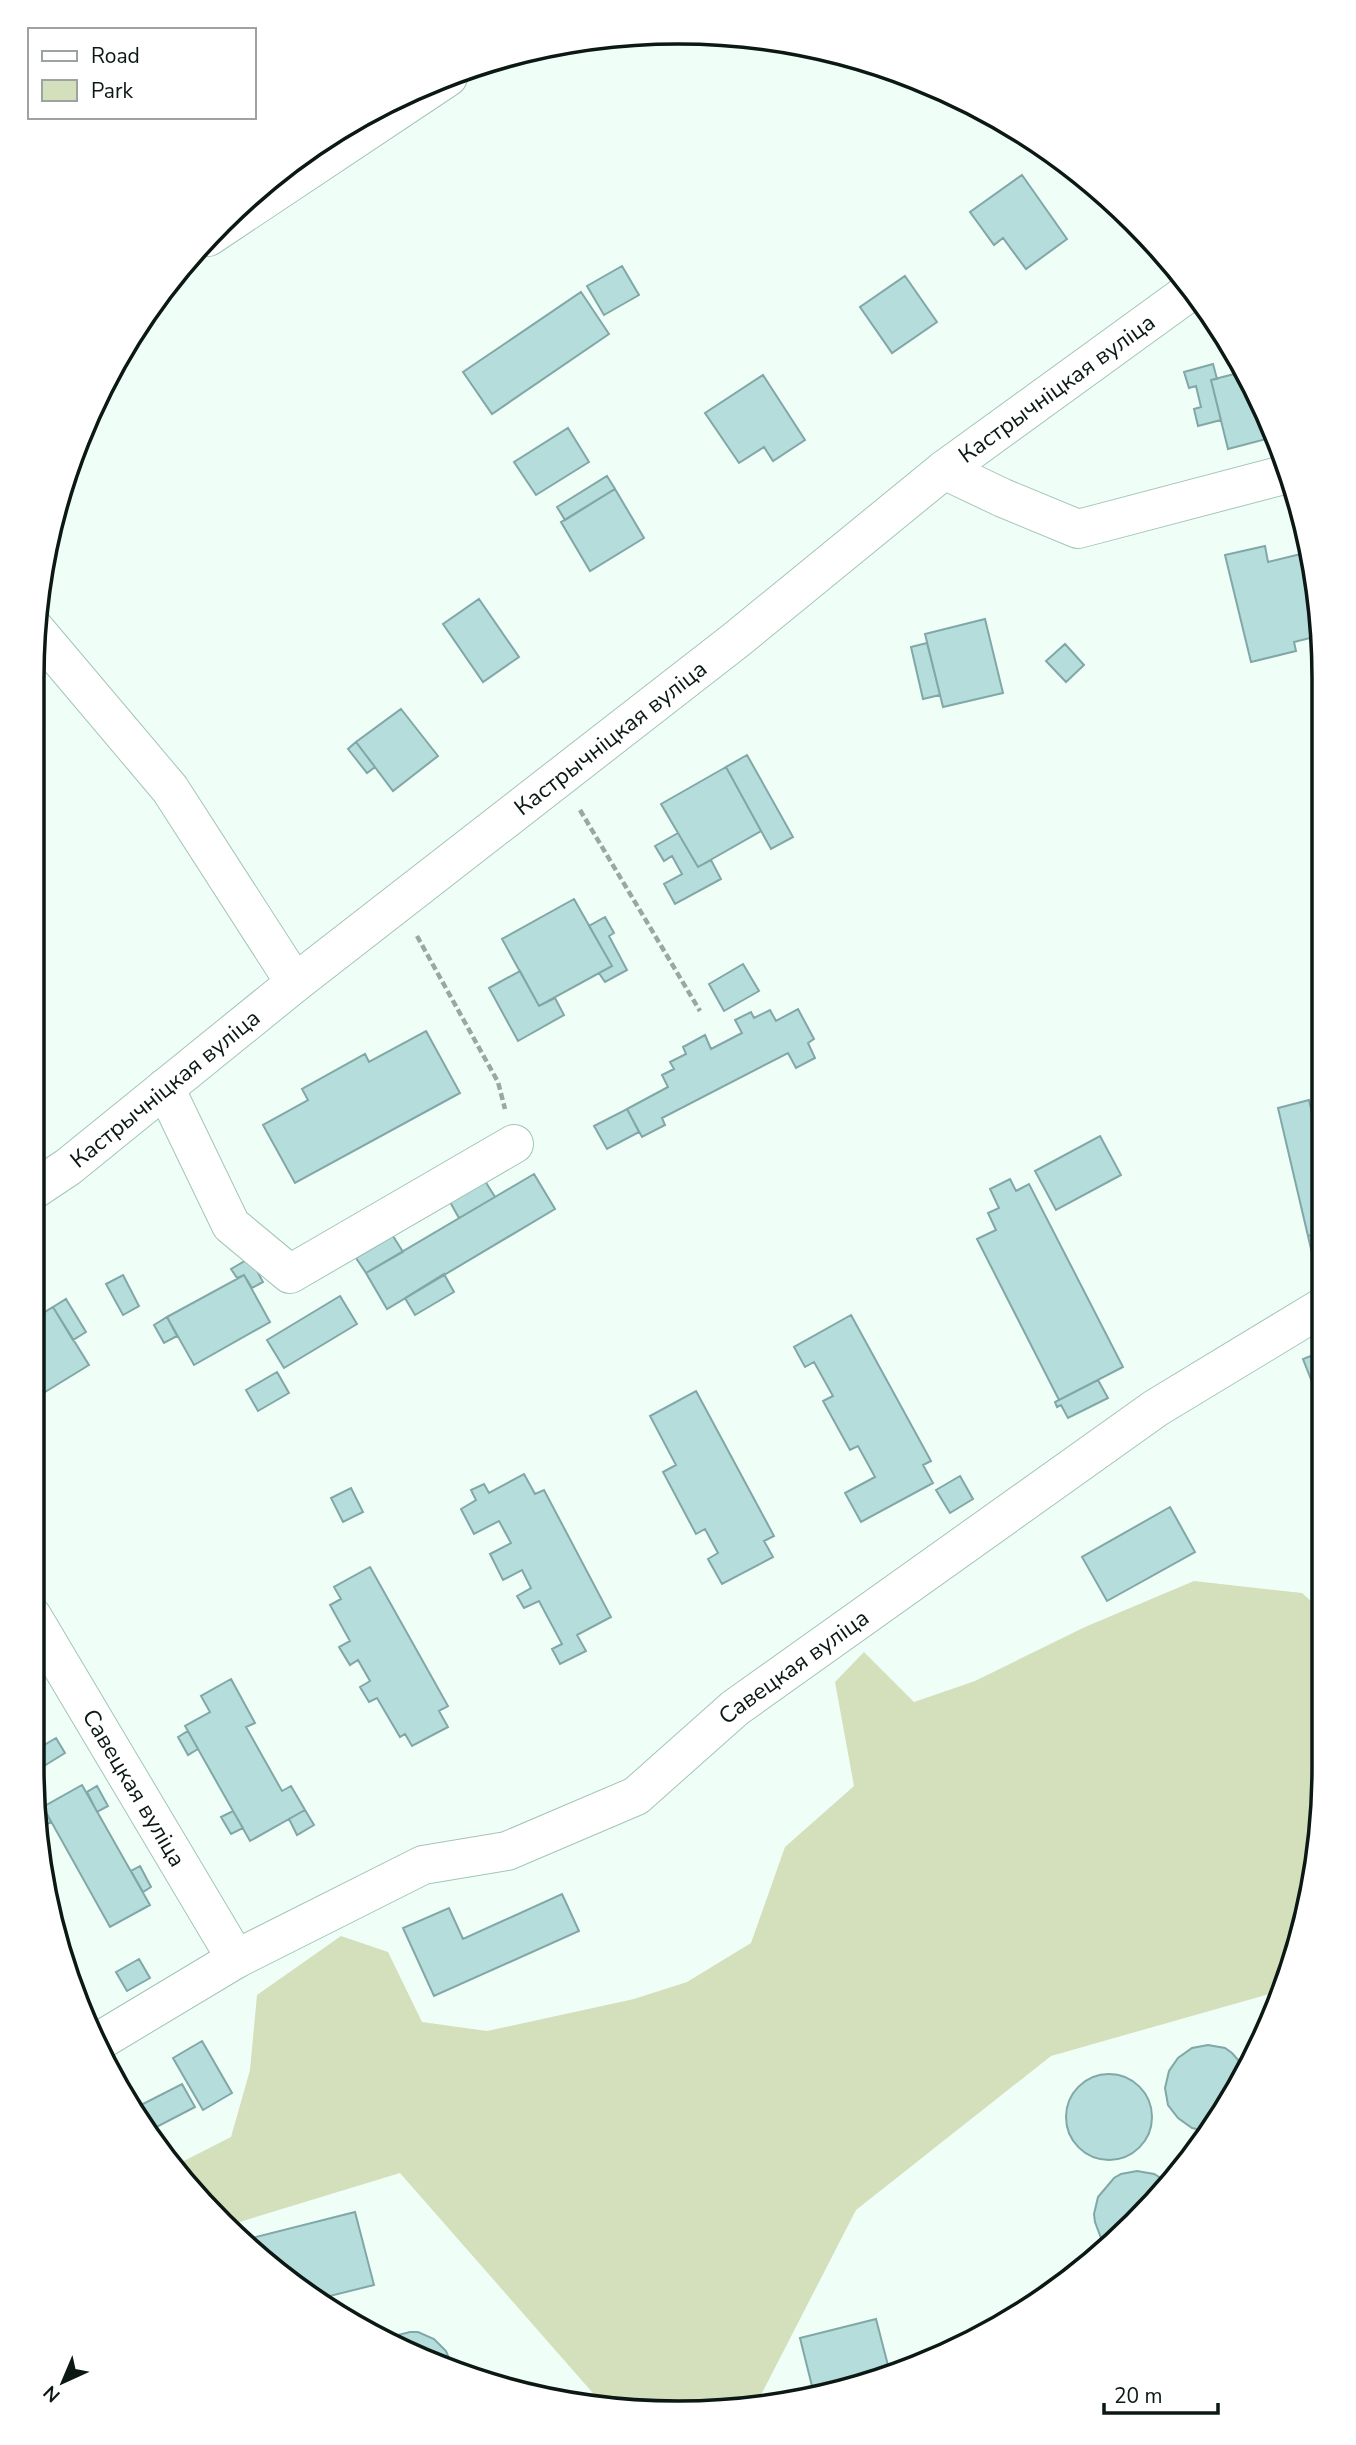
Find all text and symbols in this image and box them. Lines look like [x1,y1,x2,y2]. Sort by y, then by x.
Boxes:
legend [28,28,256,119]
text: Road [91,42,140,70]
text: Park [91,77,133,105]
street label: Кастрычніцкая вуліца [952,307,1162,471]
street label: Кастрычніцкая вуліца [508,653,713,823]
street label: Кастрычніцкая вуліца [64,1002,267,1175]
street label: Савецкая вуліца [712,1602,875,1731]
street label: Савецкая вуліца [75,1704,193,1873]
north arrow [28,2347,98,2417]
scale bar [1104,2372,1218,2416]
text: N [38,2379,66,2408]
text: 20 m [1114,2382,1163,2410]

